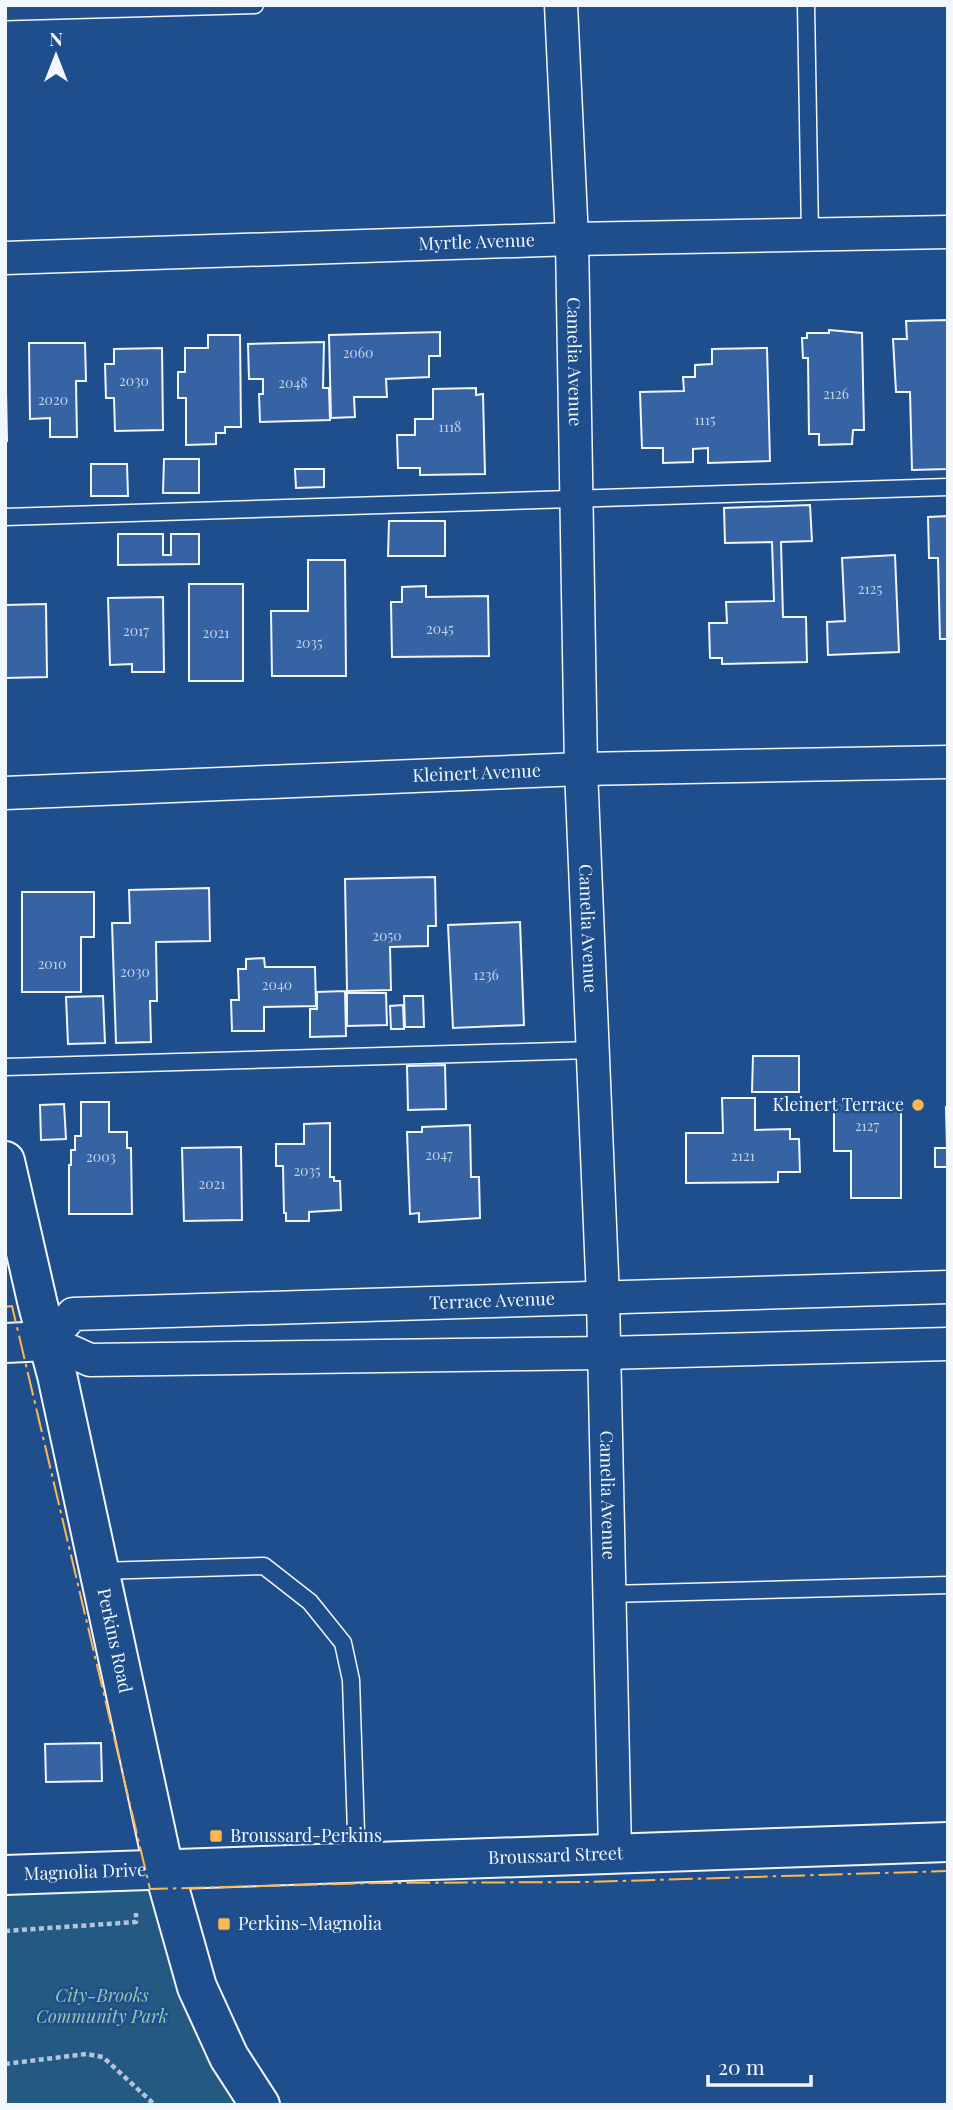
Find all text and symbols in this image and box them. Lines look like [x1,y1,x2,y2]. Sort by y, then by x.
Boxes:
north arrow [21,21,91,91]
text: N [49,25,63,51]
street label: Myrtle Avenue [418,227,535,255]
street label: Camelia Avenue [562,297,588,426]
house number: 2060 [343,343,373,362]
house number: 2030 [119,371,149,390]
house number: 2048 [278,373,308,392]
house number: 2126 [823,384,849,403]
house number: 2020 [38,390,68,409]
house number: 1115 [694,410,716,429]
house number: 1118 [439,417,461,436]
house number: 2125 [858,579,882,598]
house number: 2045 [426,619,454,638]
house number: 2017 [123,621,149,640]
house number: 2021 [203,623,230,642]
house number: 2035 [295,633,323,652]
street label: Kleinert Avenue [412,758,541,787]
street label: Camelia Avenue [574,864,603,993]
house number: 2050 [372,926,402,945]
house number: 2010 [38,954,66,973]
house number: 2030 [120,962,150,981]
house number: 1236 [473,965,499,984]
house number: 2040 [262,975,292,994]
place label: Kleinert Terrace [773,1092,904,1116]
marker: Kleinert Terrace [910,1097,926,1113]
house number: 2127 [855,1116,879,1135]
house number: 2047 [425,1145,453,1164]
house number: 2121 [731,1146,755,1165]
house number: 2003 [86,1147,116,1166]
house number: 2035 [293,1161,321,1180]
house number: 2021 [199,1174,226,1193]
street label: Terrace Avenue [429,1286,555,1314]
street label: Camelia Avenue [595,1430,622,1560]
street label: Perkins Road [92,1586,138,1696]
place label: Broussard-Perkins [230,1823,382,1847]
marker: Broussard-Perkins [208,1828,224,1844]
street label: Broussard Street [488,1840,624,1869]
street label: Magnolia Drive [23,1857,146,1885]
place label: Perkins-Magnolia [238,1911,382,1935]
marker: Perkins-Magnolia [216,1916,232,1932]
park label: City-Brooks Community Park [36,1983,168,2028]
scale bar [708,2044,811,2088]
text: 20 m [718,2052,765,2080]

